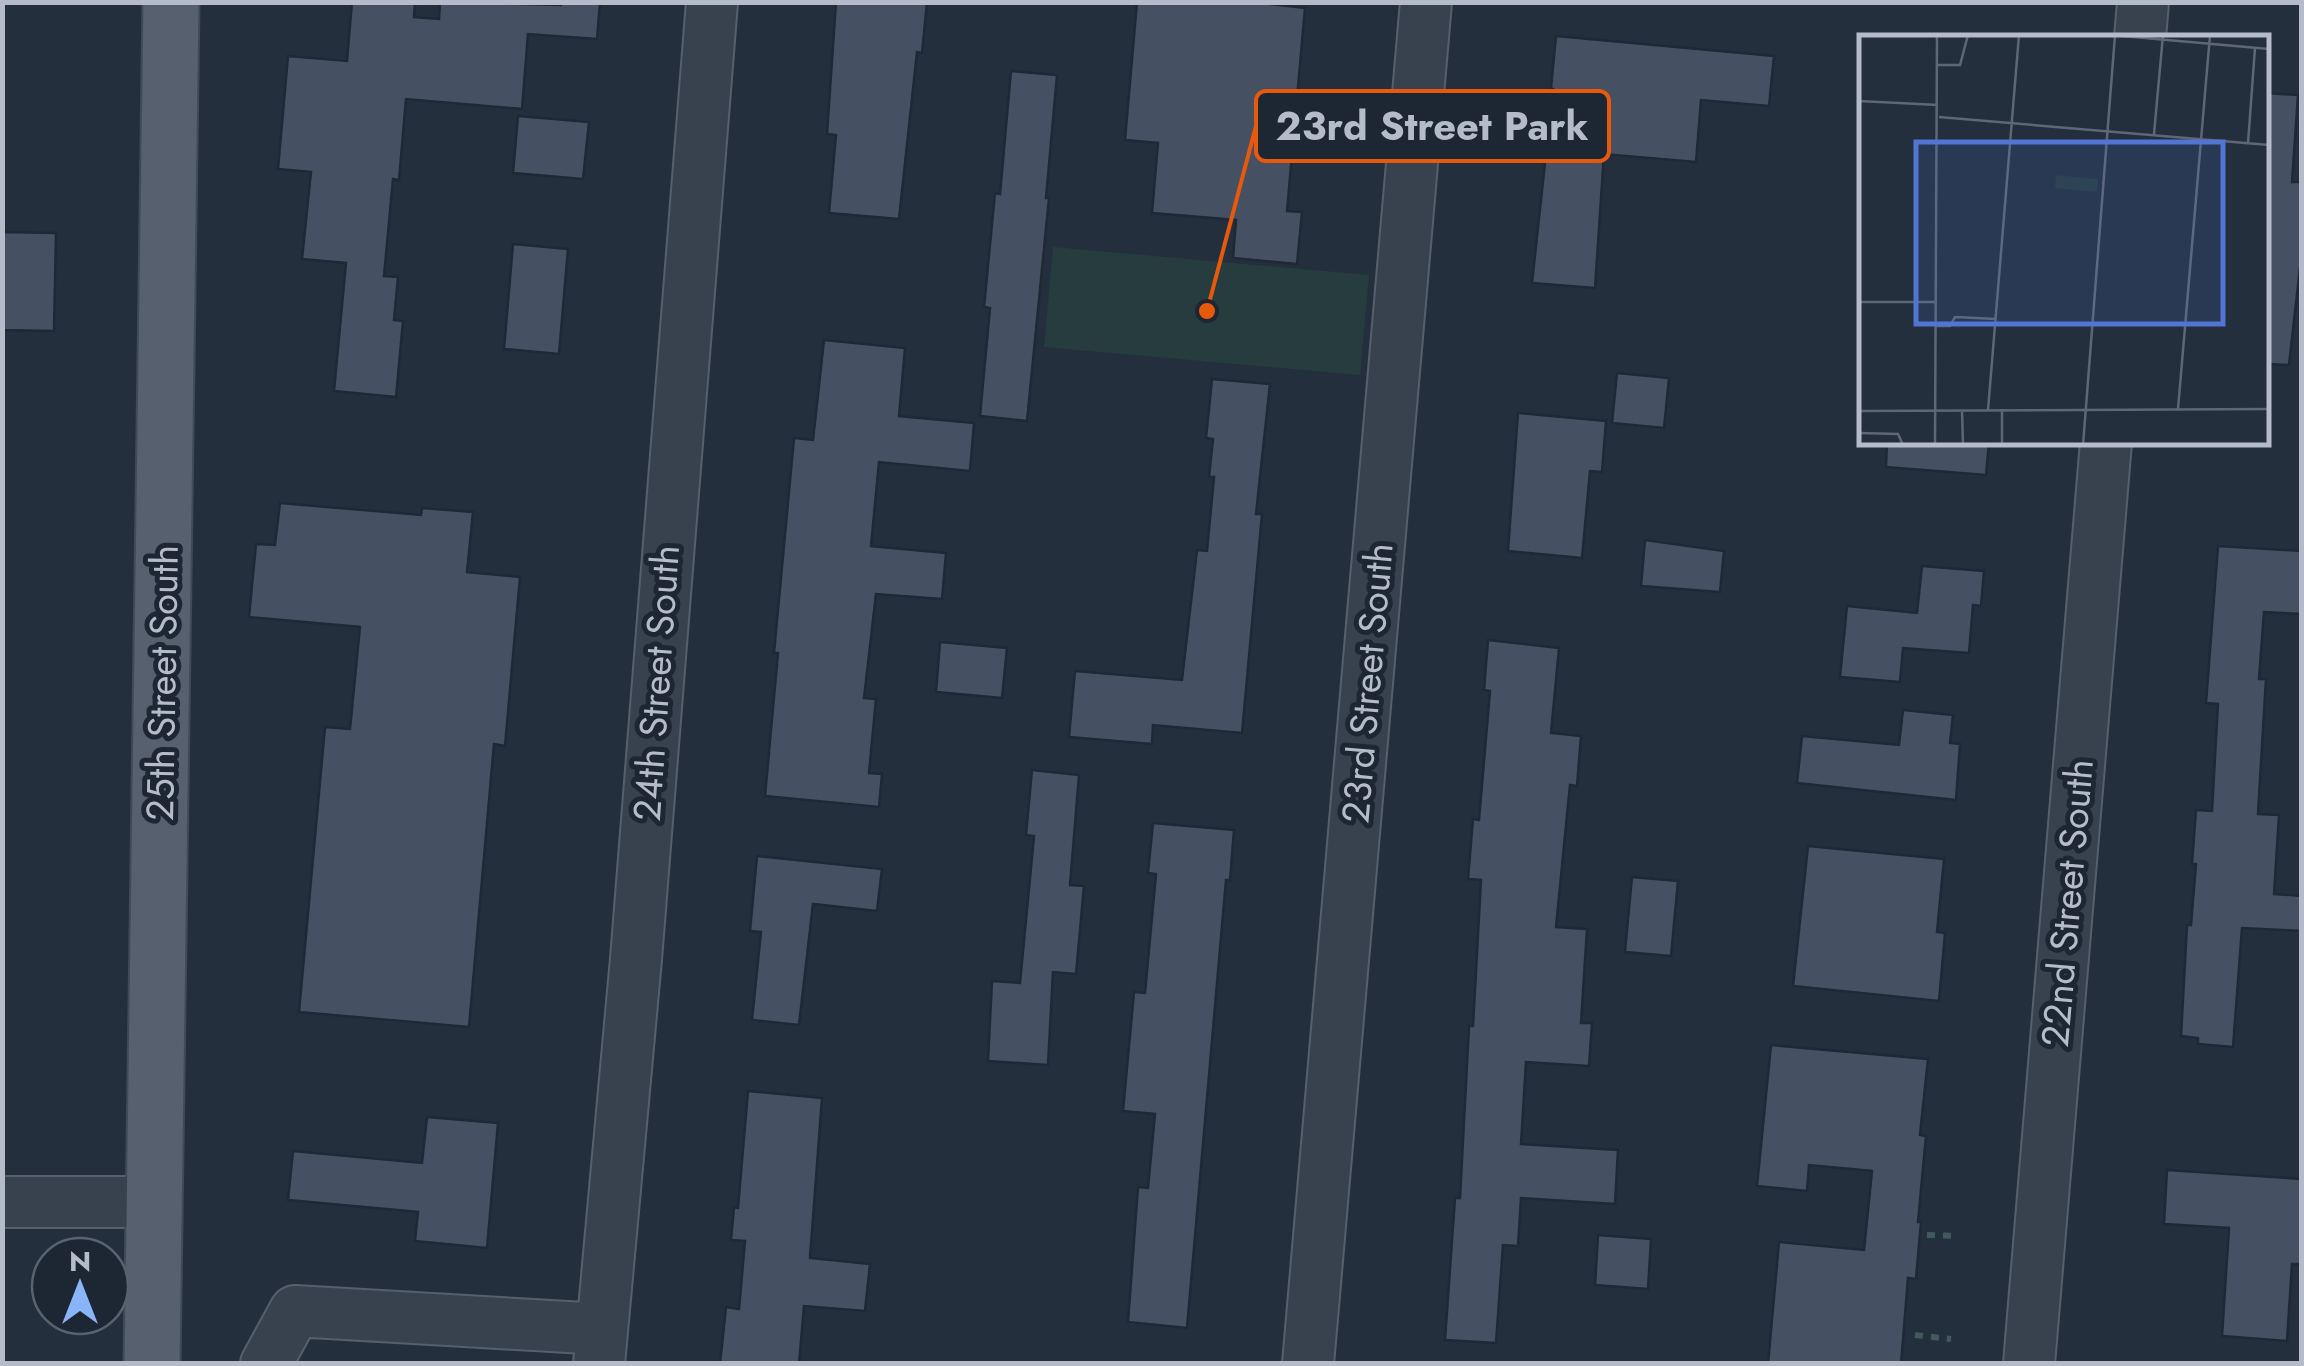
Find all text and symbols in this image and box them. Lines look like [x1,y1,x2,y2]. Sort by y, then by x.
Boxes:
inset map [1859,35,2269,445]
callout: 23rd Street Park [1256,91,1609,161]
text: 23rd Street Park [1275,97,1589,155]
street label: 23rd Street South [1327,541,1407,825]
street label: 24th Street South [619,543,693,823]
street label: 25th Street South [132,544,192,822]
street label: 22nd Street South [2027,757,2107,1049]
north arrow [30,1236,130,1336]
text: N [69,1241,91,1282]

